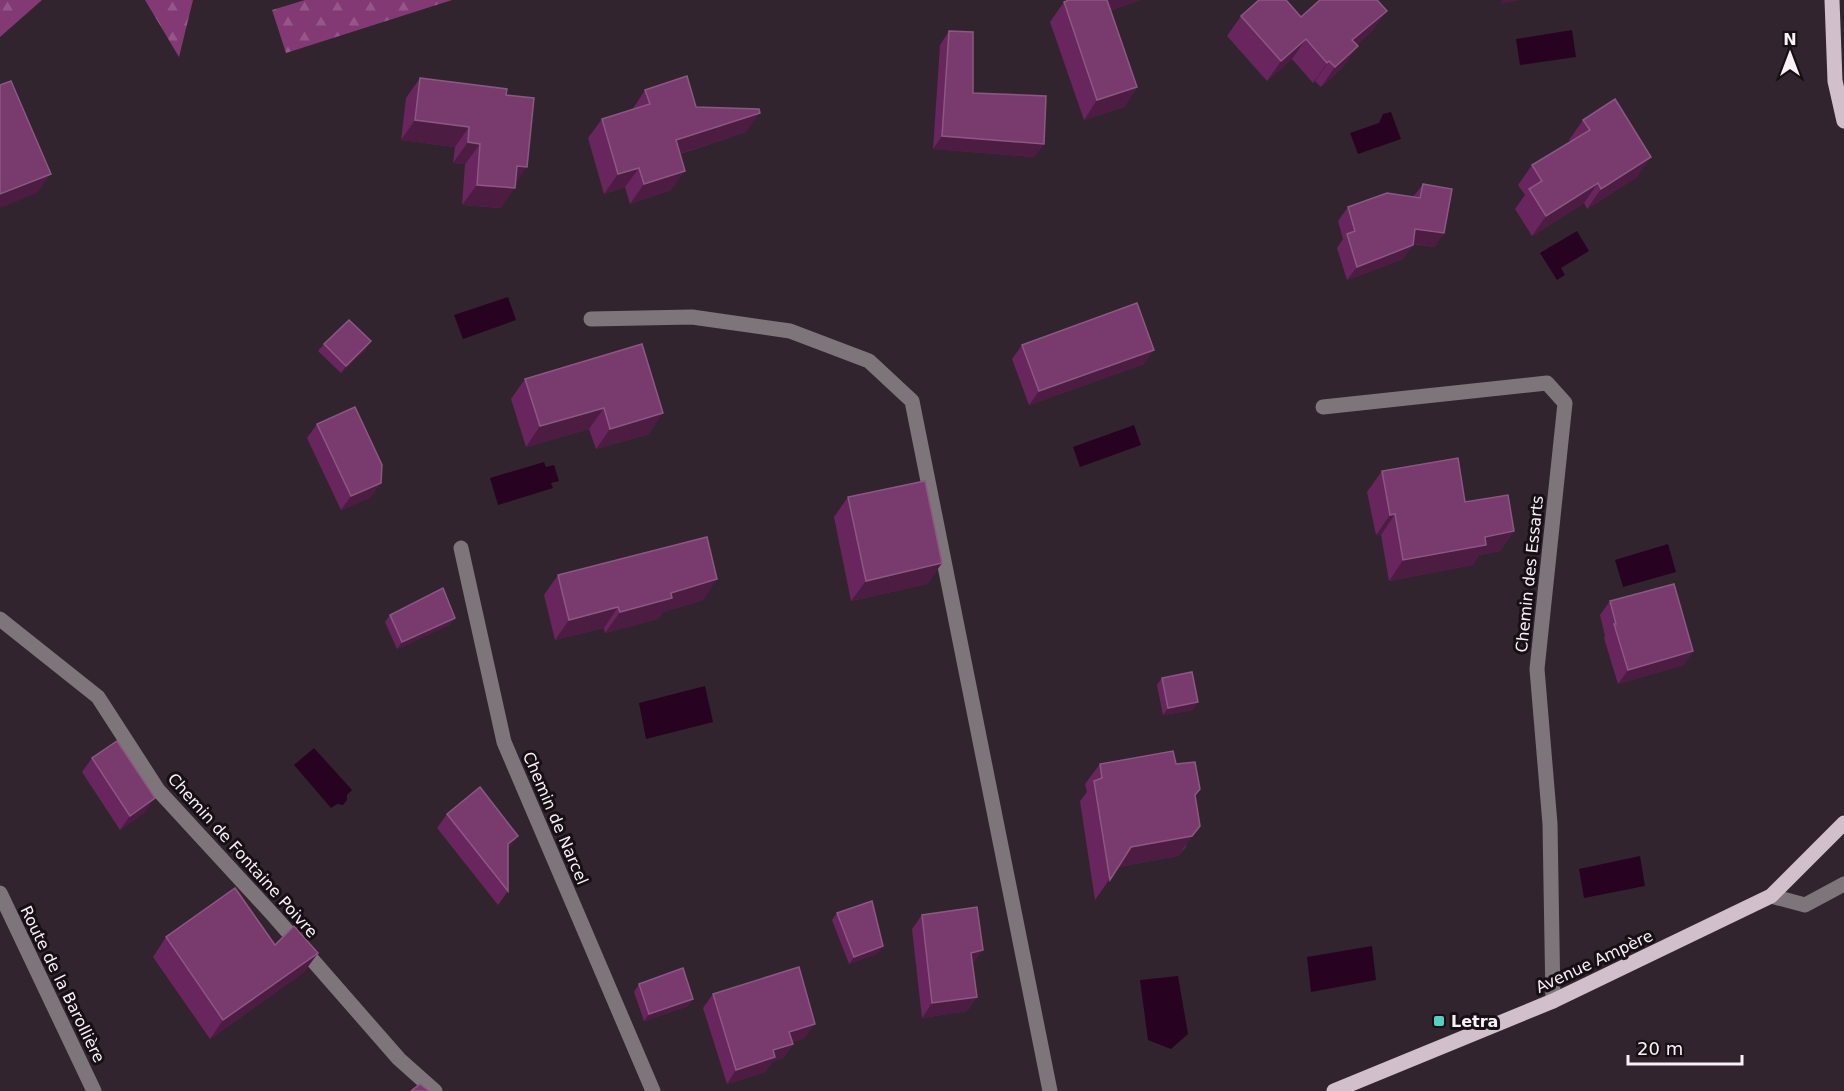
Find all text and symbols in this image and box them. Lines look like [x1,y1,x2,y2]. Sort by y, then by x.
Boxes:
north arrow [1760,24,1820,84]
text: N [1783,30,1797,49]
street label: Chemin des Essarts [1512,495,1547,653]
street label: Chemin de Narcel [519,749,592,888]
street label: Chemin de Fontaine Poivre [164,769,321,941]
street label: Route de la Barollière [16,903,109,1066]
street label: Avenue Ampère [1533,926,1656,997]
place label: Letra [1451,1012,1498,1031]
marker: Letra [1432,1014,1446,1028]
scale bar [1628,1028,1742,1066]
text: 20 m [1637,1038,1683,1059]

